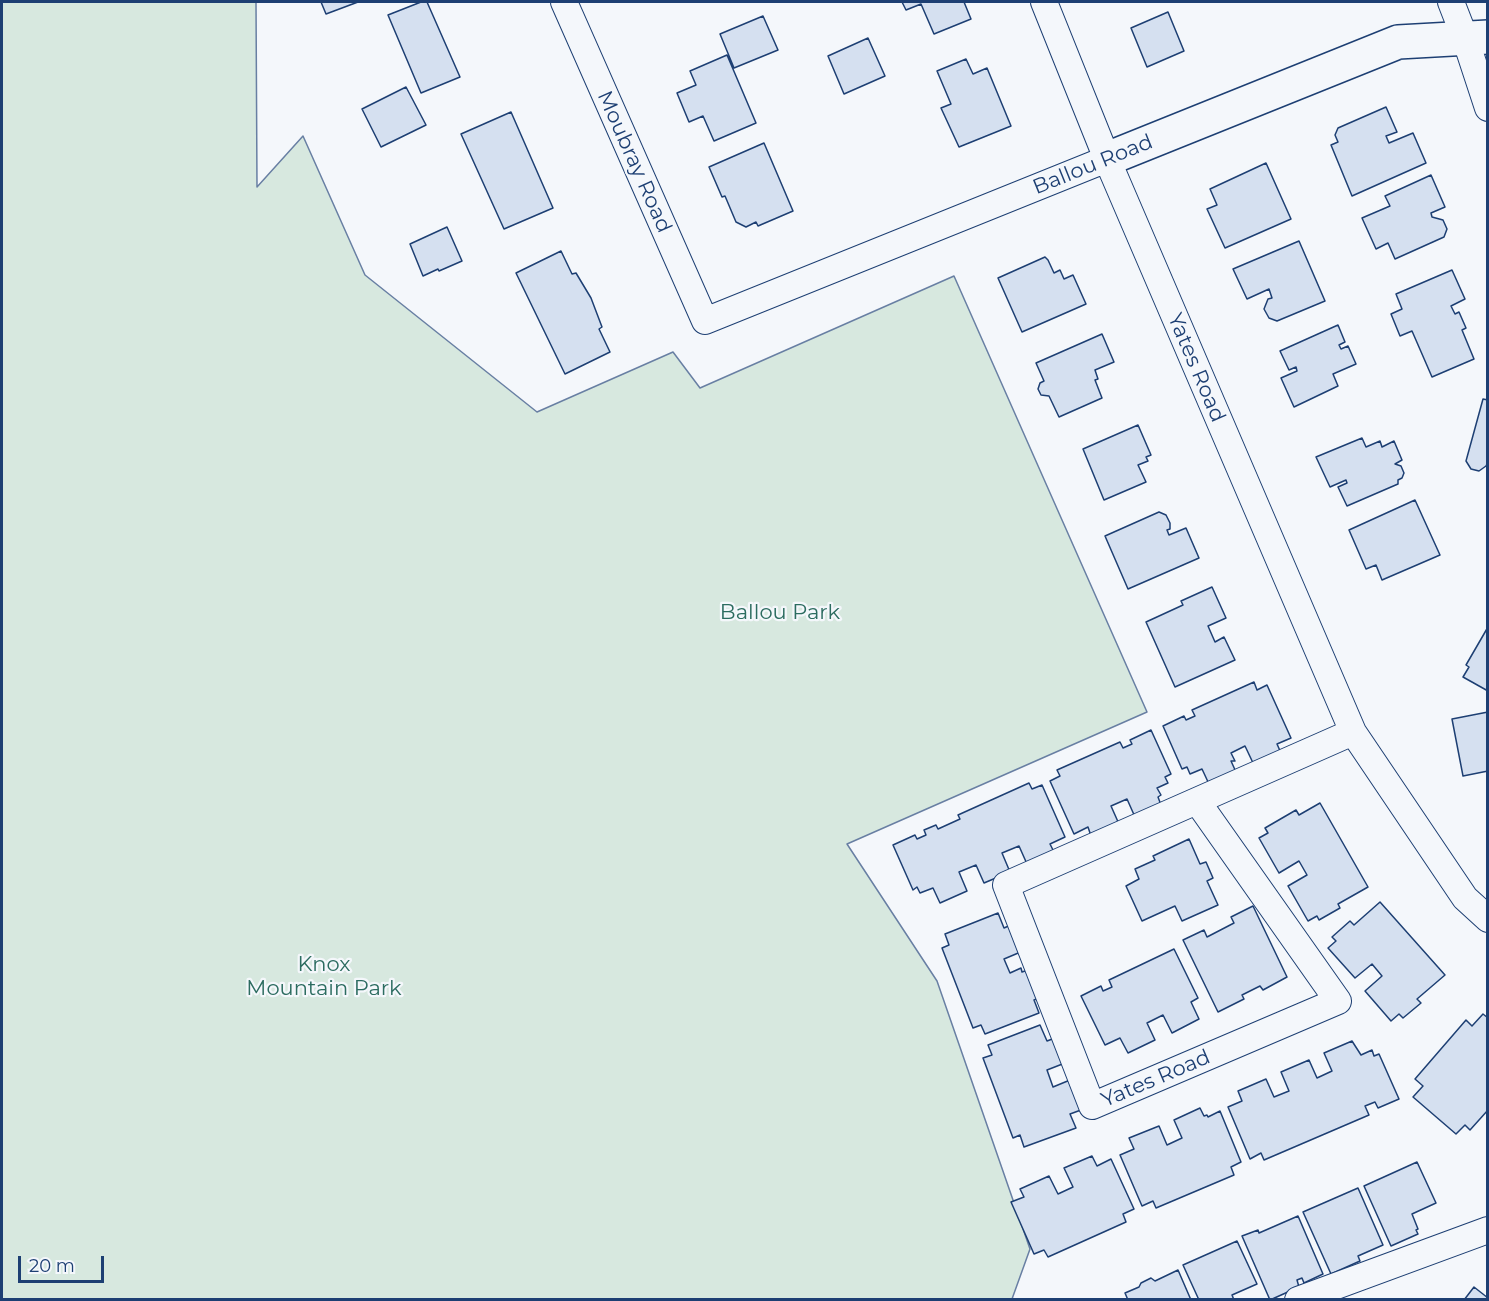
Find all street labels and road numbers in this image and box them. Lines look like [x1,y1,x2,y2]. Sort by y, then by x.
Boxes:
street label: Moubray Road [591,87,677,237]
street label: Ballou Road [1029,129,1157,201]
street label: Yates Road [1162,310,1230,426]
street label: Yates Road [1098,1045,1214,1113]

